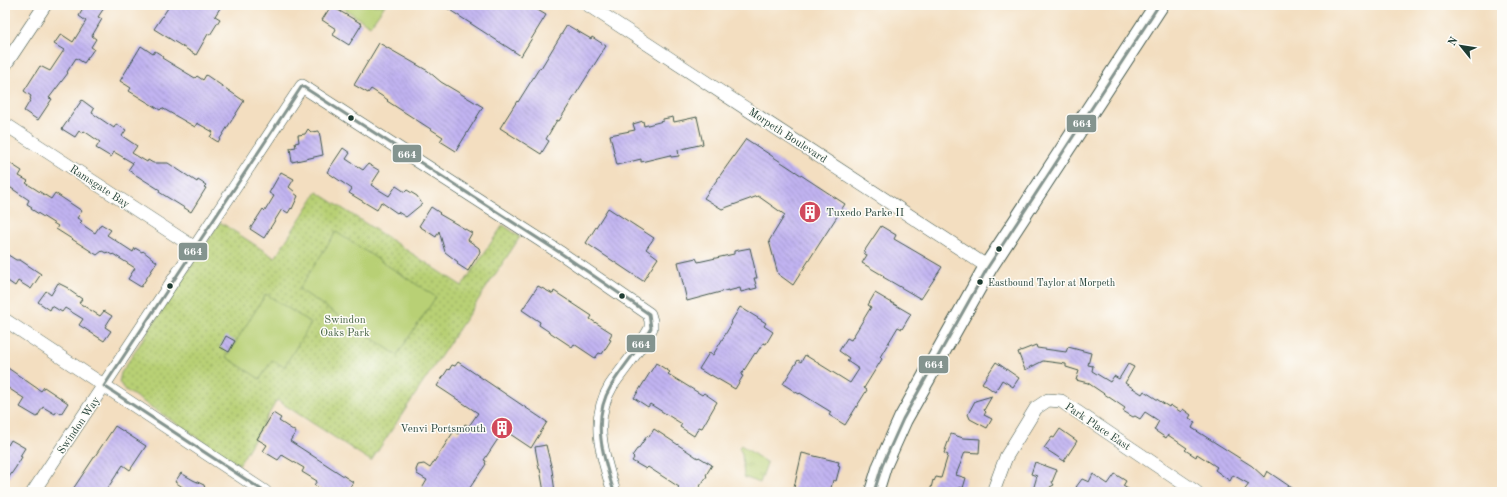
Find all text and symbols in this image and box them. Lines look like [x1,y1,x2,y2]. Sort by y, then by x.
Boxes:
north arrow [1441,26,1481,66]
text: N [1447,35,1461,48]
street label: Morpeth Boulevard [746,107,829,166]
unlabelled marker [346,113,356,123]
line badge: 664 [1066,114,1097,133]
text: 664 [1072,119,1092,130]
line badge: 664 [392,144,422,163]
text: 664 [397,150,417,161]
street label: Ramsgate Bay [67,164,131,211]
building icon: Tuxedo Parke II [797,199,823,225]
place label: Tuxedo Parke II [826,208,904,219]
line badge: 664 [178,242,208,261]
unlabelled marker [994,244,1004,254]
text: 664 [183,247,203,258]
marker: Eastbound Taylor at Morpeth [975,277,985,287]
place label: Eastbound Taylor at Morpeth [988,278,1116,288]
unlabelled marker [165,281,175,291]
unlabelled marker [617,291,627,301]
park label: Swindon Oaks Park [320,315,370,339]
line badge: 664 [626,334,656,353]
text: 664 [631,340,651,351]
line badge: 664 [918,355,949,374]
text: 664 [924,360,944,371]
street label: Swindon Way [56,395,102,456]
street label: Park Place East [1062,401,1132,453]
building icon: Venvi Portsmouth [489,415,515,441]
place label: Venvi Portsmouth [400,424,486,435]

